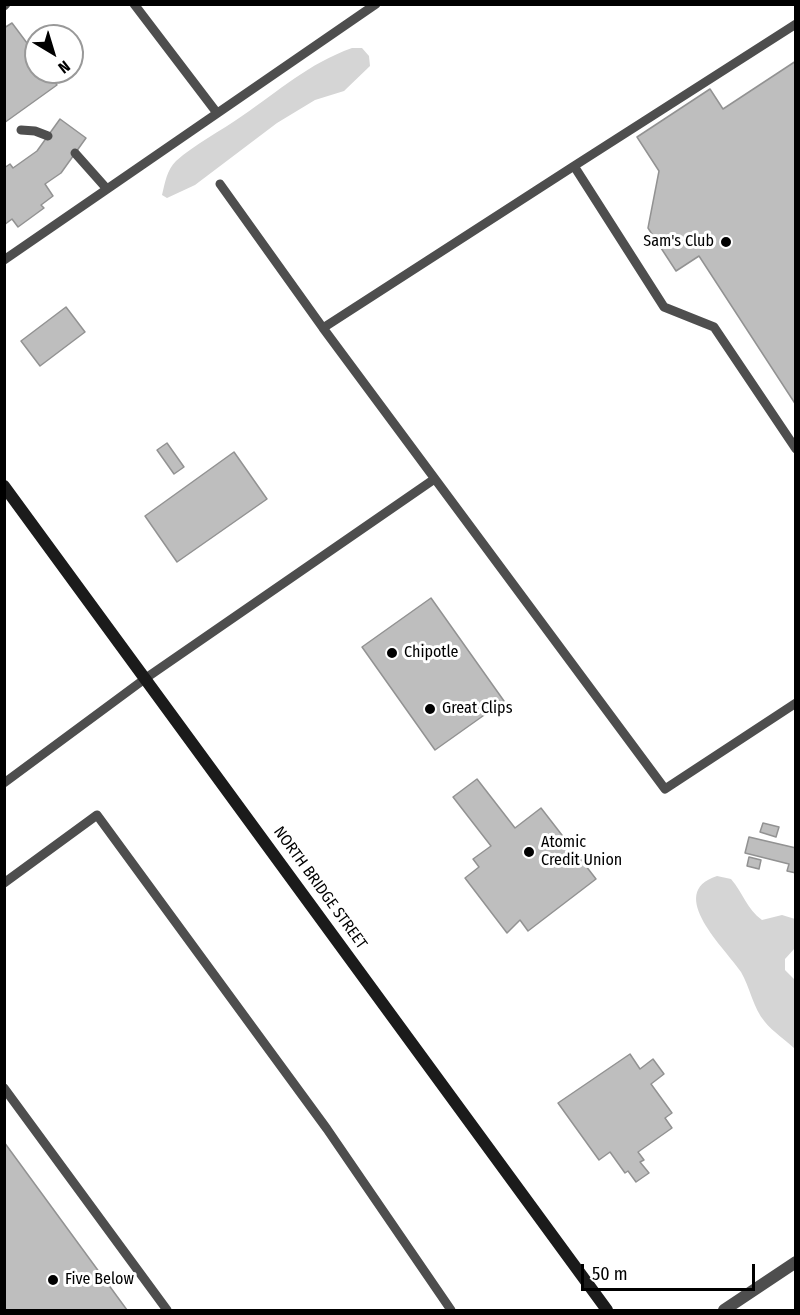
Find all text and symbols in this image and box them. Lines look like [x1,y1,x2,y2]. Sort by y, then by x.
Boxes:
north arrow [24,24,84,84]
text: N [55,57,74,77]
place label: Sam's Club [643,232,714,252]
marker: Sam's Club [719,235,733,249]
place label: Chipotle [404,643,458,663]
marker: Chipotle [385,646,399,660]
place label: Great Clips [442,699,512,719]
marker: Great Clips [423,702,437,716]
street label: NORTH BRIDGE STREET [269,823,371,953]
place label: Atomic Credit Union [541,833,622,871]
marker: Atomic Credit Union [522,845,536,859]
scale bar [584,1252,758,1290]
text: 50 m [592,1263,628,1285]
place label: Five Below [65,1270,134,1290]
marker: Five Below [46,1273,60,1287]

